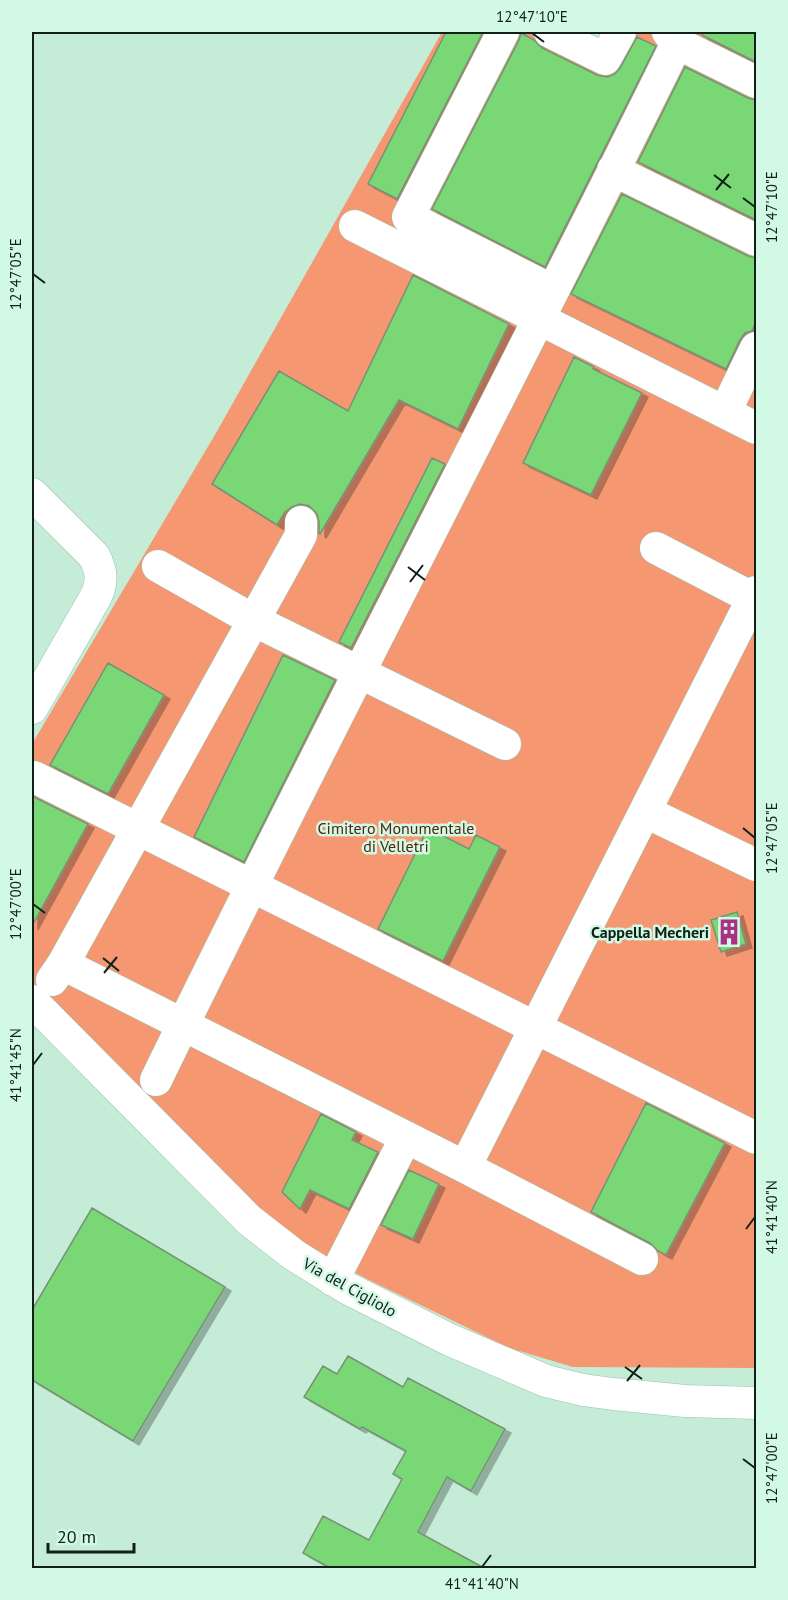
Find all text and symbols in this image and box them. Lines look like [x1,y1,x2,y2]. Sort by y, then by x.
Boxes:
text: 12°47'10"E [496,7,568,26]
text: 12°47'10"E [762,171,781,243]
text: 12°47'05"E [6,238,25,310]
text: 12°47'05"E [762,802,781,874]
park label: Cimitero Monumentale di Velletri [317,818,475,856]
text: 12°47'00"E [6,868,25,940]
building icon: Cappella Mecheri [714,917,744,947]
place label: Cappella Mecheri [591,922,709,942]
text: 41°41'45"N [6,1028,25,1102]
text: 41°41'40"N [762,1180,781,1254]
street label: Via del Cigliolo [299,1253,400,1321]
text: 12°47'00"E [762,1432,781,1504]
scale bar [48,1516,134,1554]
text: 20 m [57,1525,96,1548]
text: 41°41'40"N [445,1574,519,1593]

